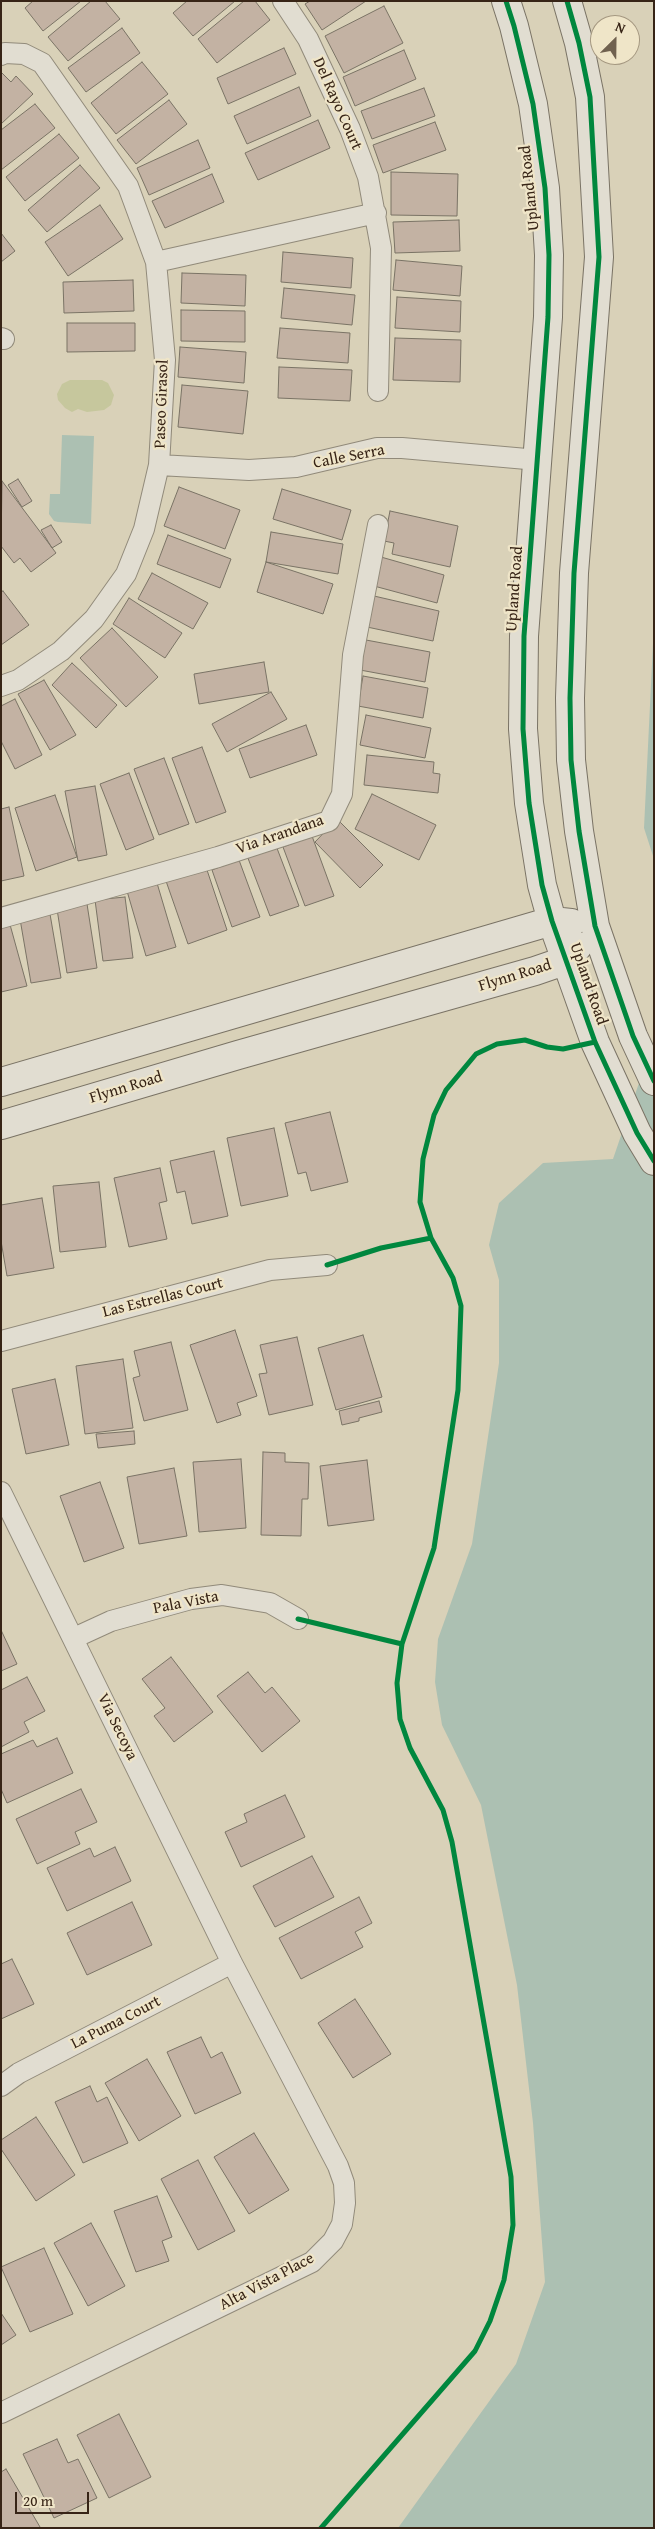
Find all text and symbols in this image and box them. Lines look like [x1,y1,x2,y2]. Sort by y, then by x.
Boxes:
north arrow [590,15,640,65]
text: N [612,16,629,38]
street label: Del Rayo Court [308,55,366,153]
street label: Upland Road [516,144,544,232]
street label: Paseo Girasol [151,359,173,449]
street label: Calle Serra [312,441,386,473]
street label: Upland Road [502,546,528,632]
street label: Via Arandana [234,811,326,859]
street label: Upland Road [565,940,611,1028]
street label: Flynn Road [476,956,554,996]
street label: Flynn Road [87,1068,165,1108]
street label: Las Estrellas Court [101,1274,225,1322]
street label: Pala Vista [152,1587,220,1619]
street label: Via Secoya [93,1690,141,1764]
street label: La Puma Court [68,1992,164,2054]
street label: Alta Vista Place [216,2249,318,2315]
scale bar [18,2482,91,2514]
text: 20 m [23,2490,53,2511]

